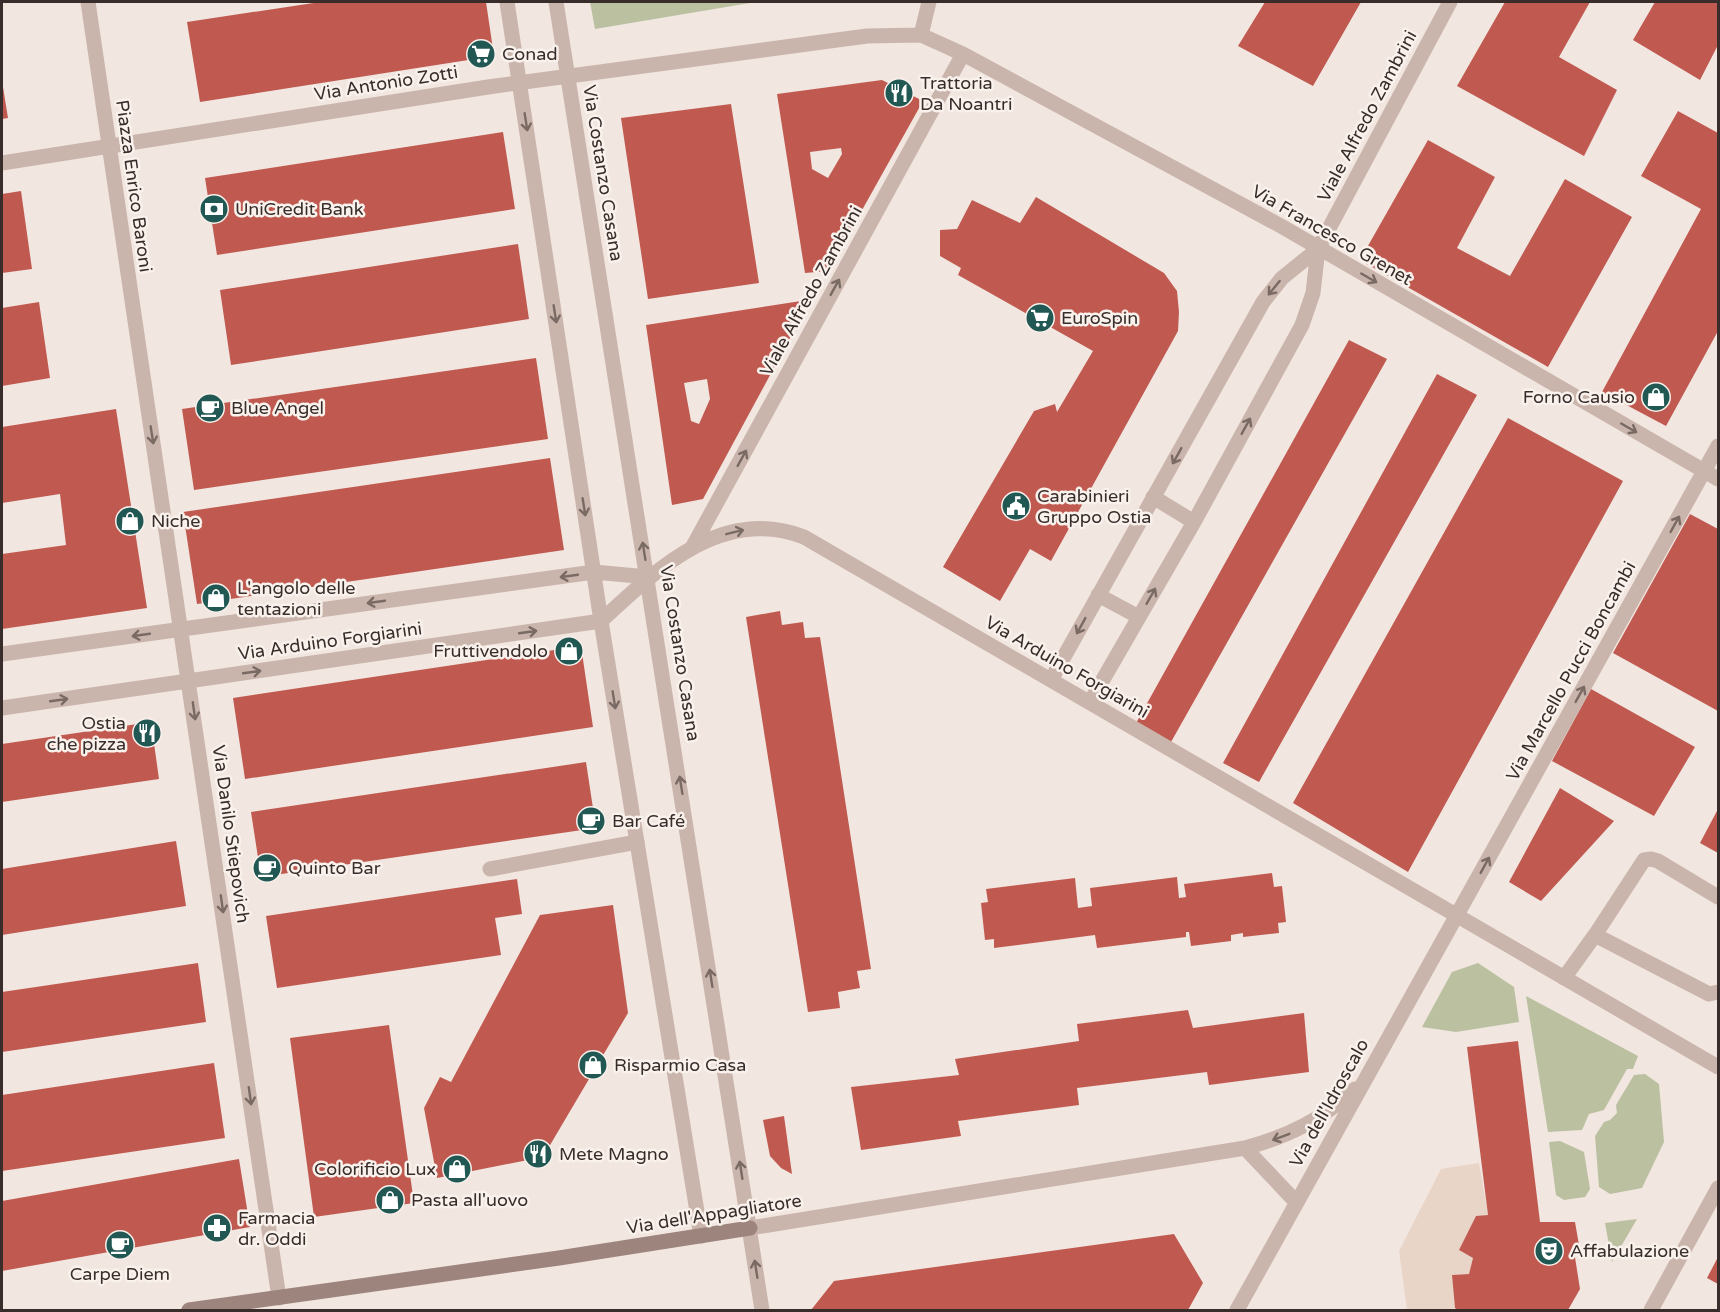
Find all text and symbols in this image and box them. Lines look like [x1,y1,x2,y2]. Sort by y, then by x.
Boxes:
street label: Viale Alfredo Zambrini [1312,26,1422,206]
supermarket icon: Conad [465,38,497,70]
place label: Conad [502,43,558,65]
street label: Via Antonio Zotti [313,61,459,105]
place label: Trattoria Da Noantri [920,72,1012,115]
restaurant icon: Trattoria Da Noantri [883,77,915,109]
street label: Via Costanzo Casana [578,83,628,263]
street label: Piazza Enrico Baroni [111,98,157,274]
one-way arrow [521,111,532,131]
street label: Via Francesco Grenet [1248,180,1416,290]
bank icon: UniCredit Bank [198,193,230,225]
place label: UniCredit Bank [235,198,364,220]
street label: Viale Alfredo Zambrini [755,202,867,380]
one-way arrow [1360,273,1377,285]
one-way arrow [829,279,841,296]
one-way arrow [1268,279,1281,295]
supermarket icon: EuroSpin [1024,302,1056,334]
one-way arrow [550,304,561,324]
place label: EuroSpin [1061,307,1138,329]
shop icon: Forno Causio [1640,381,1672,413]
place label: Forno Causio [1523,386,1635,408]
cafe icon: Blue Angel [194,392,226,424]
place label: Blue Angel [231,397,324,419]
one-way arrow [1240,418,1252,435]
one-way arrow [1620,422,1637,434]
one-way arrow [146,424,157,444]
one-way arrow [1170,447,1182,464]
one-way arrow [736,450,748,467]
place label: Carabinieri Gruppo Ostia [1037,485,1151,528]
public building icon: Carabinieri Gruppo Ostia [1000,490,1032,522]
one-way arrow [579,497,590,517]
shop icon: Niche [114,505,146,537]
place label: Niche [151,510,201,532]
one-way arrow [1669,516,1681,533]
one-way arrow [726,526,745,538]
one-way arrow [639,541,650,561]
street label: Via Marcello Pucci Boncambi [1501,557,1641,785]
street label: Via Costanzo Casana [655,563,705,743]
one-way arrow [560,570,580,581]
place label: L'angolo delle tentazioni [237,577,356,620]
shop icon: L'angolo delle tentazioni [200,582,232,614]
one-way arrow [1146,588,1157,606]
one-way arrow [367,597,387,608]
street label: Via Arduino Forgiarini [981,611,1153,723]
street label: Via Arduino Forgiarini [237,617,423,665]
one-way arrow [1075,617,1087,634]
one-way arrow [518,626,538,637]
one-way arrow [132,630,152,641]
shop icon: Fruttivendolo [553,635,585,667]
place label: Fruttivendolo [433,640,548,662]
one-way arrow [242,667,262,678]
one-way arrow [1575,686,1586,704]
one-way arrow [608,690,619,709]
one-way arrow [49,695,69,706]
one-way arrow [188,700,199,720]
place label: Ostia che pizza [47,712,126,755]
restaurant icon: Ostia che pizza [131,717,163,749]
street label: Via Danilo Stiepovich [208,744,254,924]
one-way arrow [675,776,686,795]
cafe icon: Bar Café [575,805,607,837]
place label: Bar Café [612,810,685,832]
cafe icon: Quinto Bar [251,852,283,884]
place label: Quinto Bar [288,857,381,879]
one-way arrow [1479,857,1491,874]
one-way arrow [216,893,227,913]
one-way arrow [705,968,716,988]
street label: Via dell'Idroscalo [1285,1035,1373,1171]
shop icon: Risparmio Casa [577,1049,609,1081]
place label: Risparmio Casa [614,1054,746,1076]
one-way arrow [244,1086,255,1106]
one-way arrow [1273,1132,1291,1143]
restaurant icon: Mete Magno [522,1138,554,1170]
place label: Mete Magno [559,1143,669,1165]
shop icon: Colorificio Lux [441,1153,473,1185]
place label: Colorificio Lux [314,1158,436,1180]
one-way arrow [735,1161,746,1181]
shop icon: Pasta all'uovo [374,1184,406,1216]
place label: Pasta all'uovo [411,1189,528,1211]
street label: Via dell'Appagliatore [625,1189,803,1239]
place label: Farmacia dr. Oddi [238,1207,315,1250]
pharmacy icon: Farmacia dr. Oddi [201,1212,233,1244]
cafe icon: Carpe Diem [104,1229,136,1261]
theatre icon: Affabulazione [1533,1235,1565,1267]
place label: Affabulazione [1570,1240,1689,1262]
one-way arrow [751,1260,762,1280]
place label: Carpe Diem [70,1263,170,1285]

